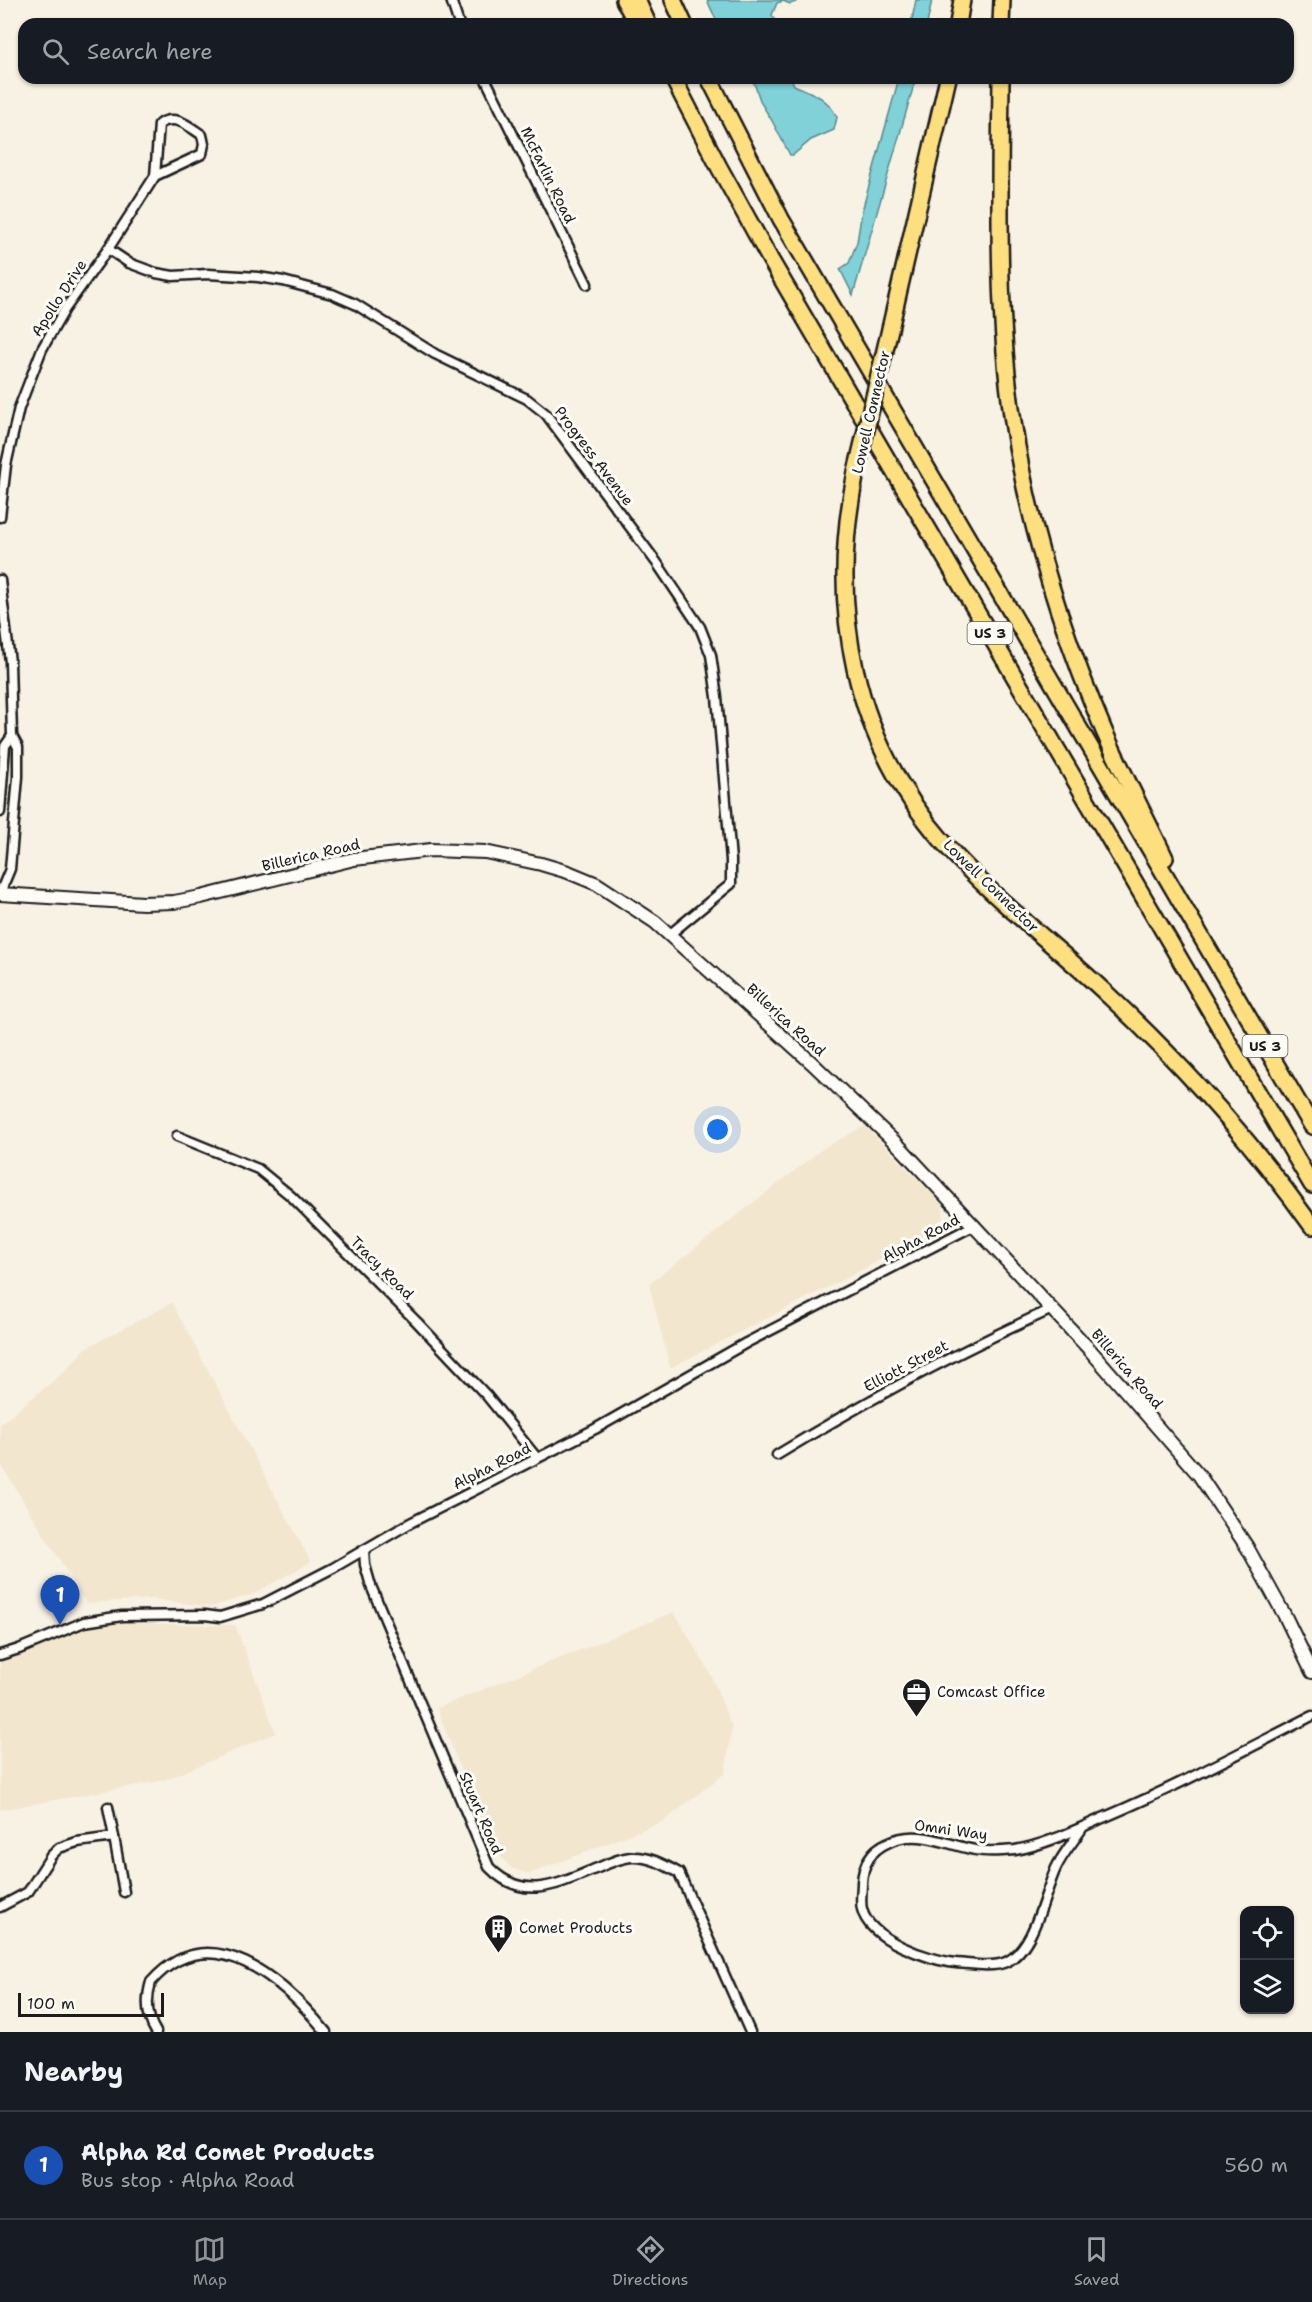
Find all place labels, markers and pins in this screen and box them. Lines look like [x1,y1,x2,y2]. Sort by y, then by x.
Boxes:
pin: 1 [40,1576,80,1625]
office icon: Comcast Office [900,1676,932,1718]
place label: Comcast Office [937,1682,1045,1702]
building icon: Comet Products [482,1912,514,1954]
place label: Comet Products [519,1918,633,1938]

